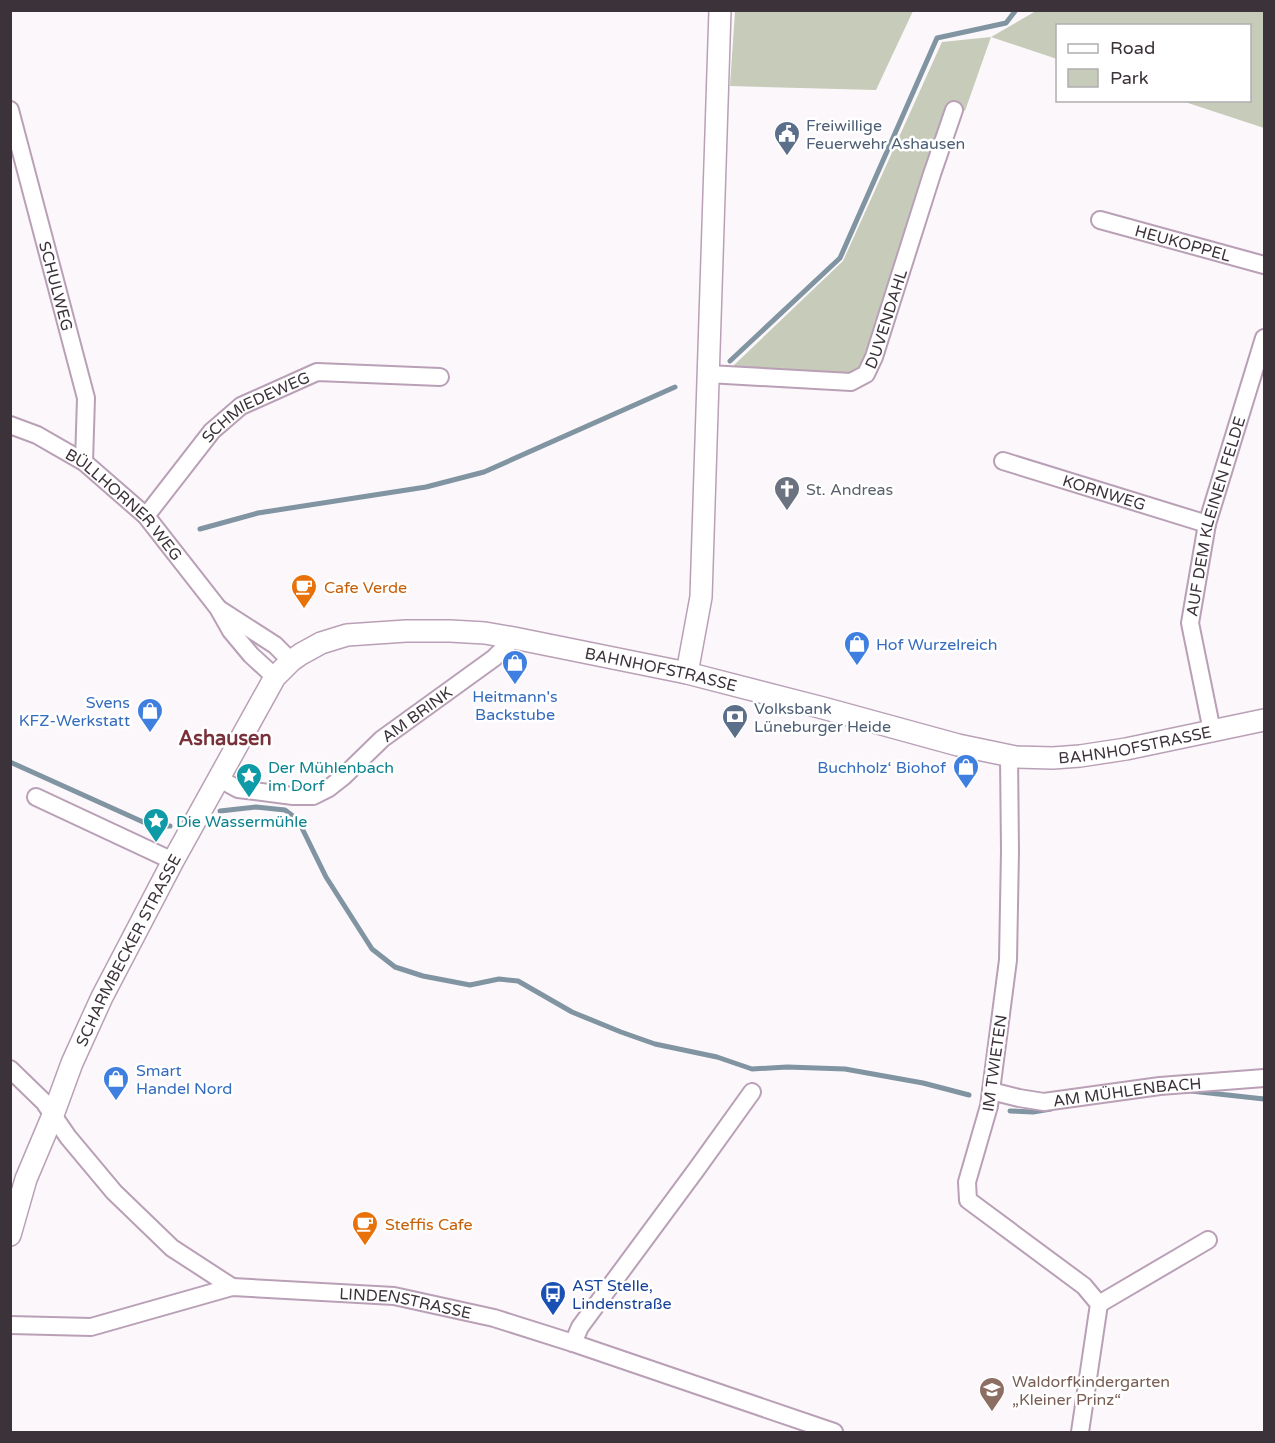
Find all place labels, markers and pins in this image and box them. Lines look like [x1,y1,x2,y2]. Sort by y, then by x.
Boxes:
place label: Freiwillige Feuerwehr Ashausen [806,116,965,154]
public building icon: Freiwillige Feuerwehr Ashausen [772,119,802,157]
church icon: St. Andreas [772,474,802,512]
place label: St. Andreas [806,480,893,500]
cafe icon: Cafe Verde [289,572,319,610]
place label: Cafe Verde [324,578,407,598]
shop icon: Hof Wurzelreich [842,629,872,667]
place label: Hof Wurzelreich [876,635,997,655]
shop icon: Heitmann's Backstube [500,648,530,686]
place label: Heitmann's Backstube [472,687,558,725]
place label: Svens KFZ-Werkstatt [19,693,130,731]
shop icon: Svens KFZ-Werkstatt [135,696,165,734]
place label: Volksbank Lüneburger Heide [754,699,891,737]
bank icon: Volksbank Lüneburger Heide [720,702,750,740]
shop icon: Buchholz‘ Biohof [951,752,981,790]
place label: Der Mühlenbach im Dorf [268,758,394,796]
place label: Buchholz‘ Biohof [817,758,947,778]
place icon: Der Mühlenbach im Dorf [234,761,264,799]
place icon: Die Wassermühle [141,806,171,844]
place label: Die Wassermühle [176,812,307,832]
place label: Smart Handel Nord [136,1061,232,1099]
shop icon: Smart Handel Nord [101,1064,131,1102]
cafe icon: Steffis Cafe [350,1209,380,1247]
place label: Steffis Cafe [385,1215,473,1235]
place label: AST Stelle, Lindenstraße [572,1276,671,1314]
bus stop icon: AST Stelle, Lindenstraße [538,1279,568,1317]
place label: Waldorfkindergarten „Kleiner Prinz“ [1012,1372,1170,1410]
school or university icon: Waldorfkindergarten „Kleiner Prinz“ [977,1375,1007,1413]

